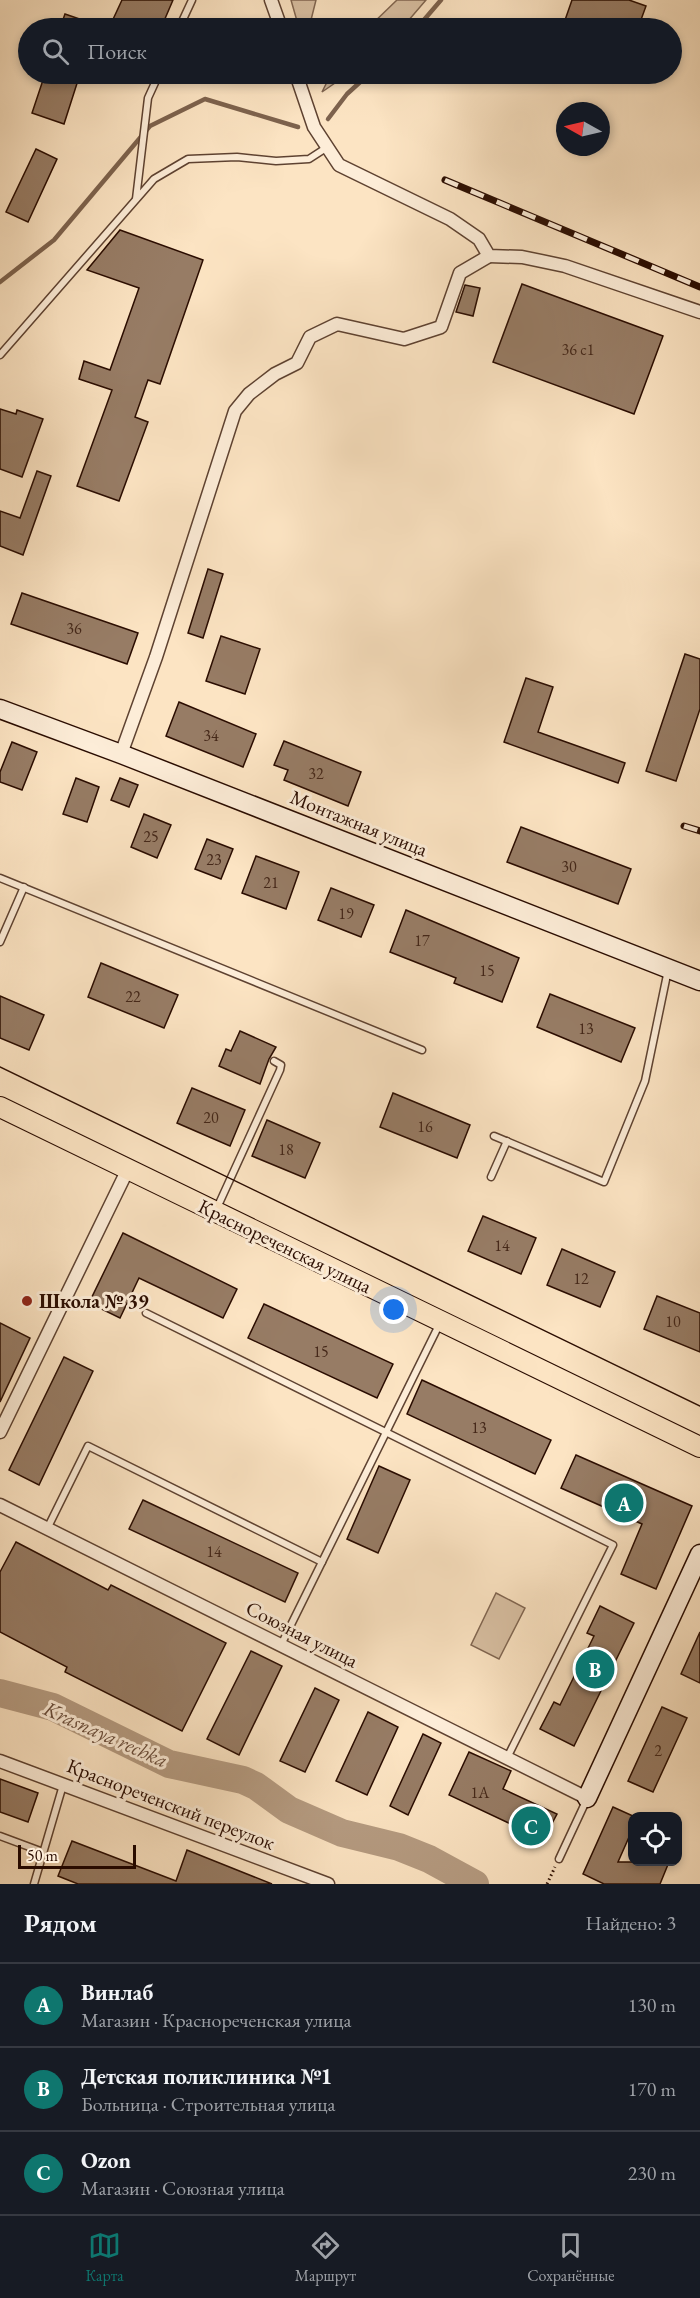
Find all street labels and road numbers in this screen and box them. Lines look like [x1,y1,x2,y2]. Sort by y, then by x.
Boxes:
street label: Монтажная улица [286,784,432,862]
street label: Краснореченская улица [194,1193,376,1299]
street label: Союзная улица [241,1595,363,1673]
street label: Краснореченский переулок [63,1752,279,1856]

